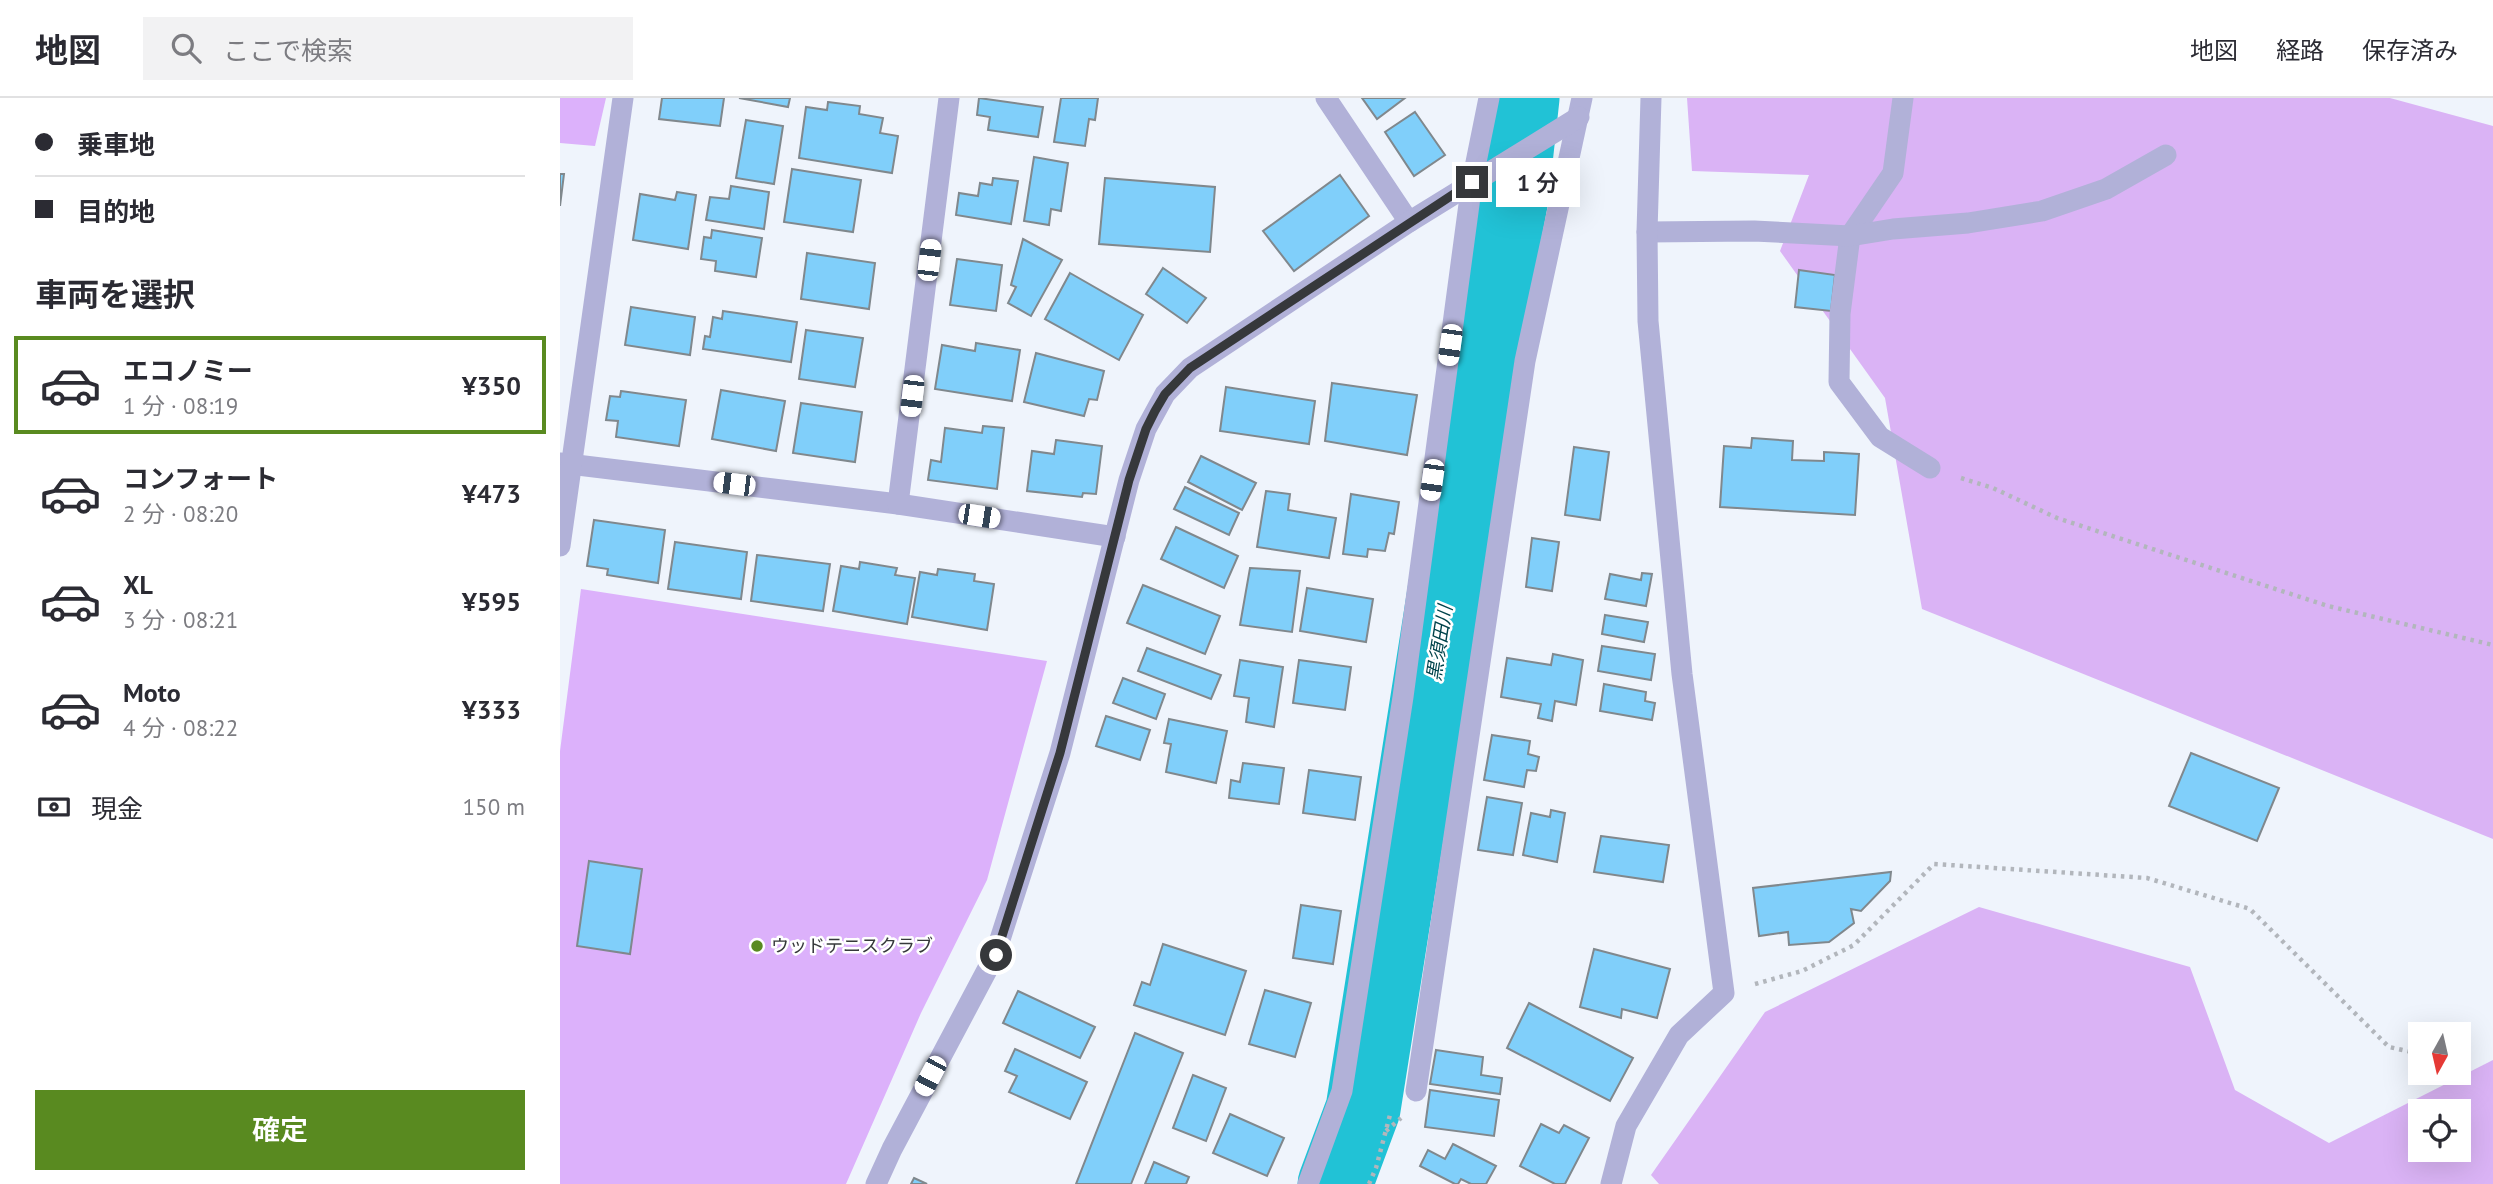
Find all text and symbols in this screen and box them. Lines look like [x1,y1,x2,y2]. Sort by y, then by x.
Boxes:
search box [143,17,633,80]
text: 地図 [35,28,101,71]
icon: search [167,29,205,67]
text: ここで検索 [223,34,353,67]
text: 地図 [2190,35,2238,66]
text: 経路 [2276,35,2324,66]
text: 保存済み [2362,35,2458,66]
text: 乗車地 [77,128,155,161]
callout: 1 分 [1496,158,1580,206]
route end [1456,166,1488,198]
text: 1 分 [1517,168,1559,197]
text: 目的地 [77,195,155,228]
car [917,238,942,282]
text: 車両を選択 [35,273,195,315]
car [1437,323,1464,367]
icon: car [39,354,102,417]
text: エコノミー [123,354,253,387]
text: ¥350 [462,369,521,402]
car [900,374,925,418]
text: 1 分 · 08:19 [123,391,238,420]
car [1419,458,1446,502]
icon: car [39,462,102,525]
text: コンフォート [123,462,278,495]
car [712,471,757,497]
text: ¥473 [462,477,521,510]
text: 2 分 · 08:20 [123,499,238,528]
car [957,502,1002,530]
text: XL [123,568,153,601]
icon: car [39,570,102,633]
text: ¥595 [462,585,521,618]
water label: 黒須田川 [1421,602,1457,682]
text: 3 分 · 08:21 [123,605,238,634]
text: Moto [123,676,181,709]
icon: car [39,678,102,741]
text: ¥333 [462,693,521,726]
text: 4 分 · 08:22 [123,713,238,742]
icon: cash [35,788,73,826]
text: 現金 [91,792,143,825]
text: 150 m [463,792,525,821]
place label: ウッドテニスクラブ [771,934,933,957]
marker: ウッドテニスクラブ [749,938,765,954]
route start [980,939,1012,971]
north arrow [2408,1022,2471,1085]
map controls [2408,1022,2471,1162]
car [911,1053,950,1099]
button: 確定 [35,1090,525,1170]
button: locate [2408,1099,2471,1162]

